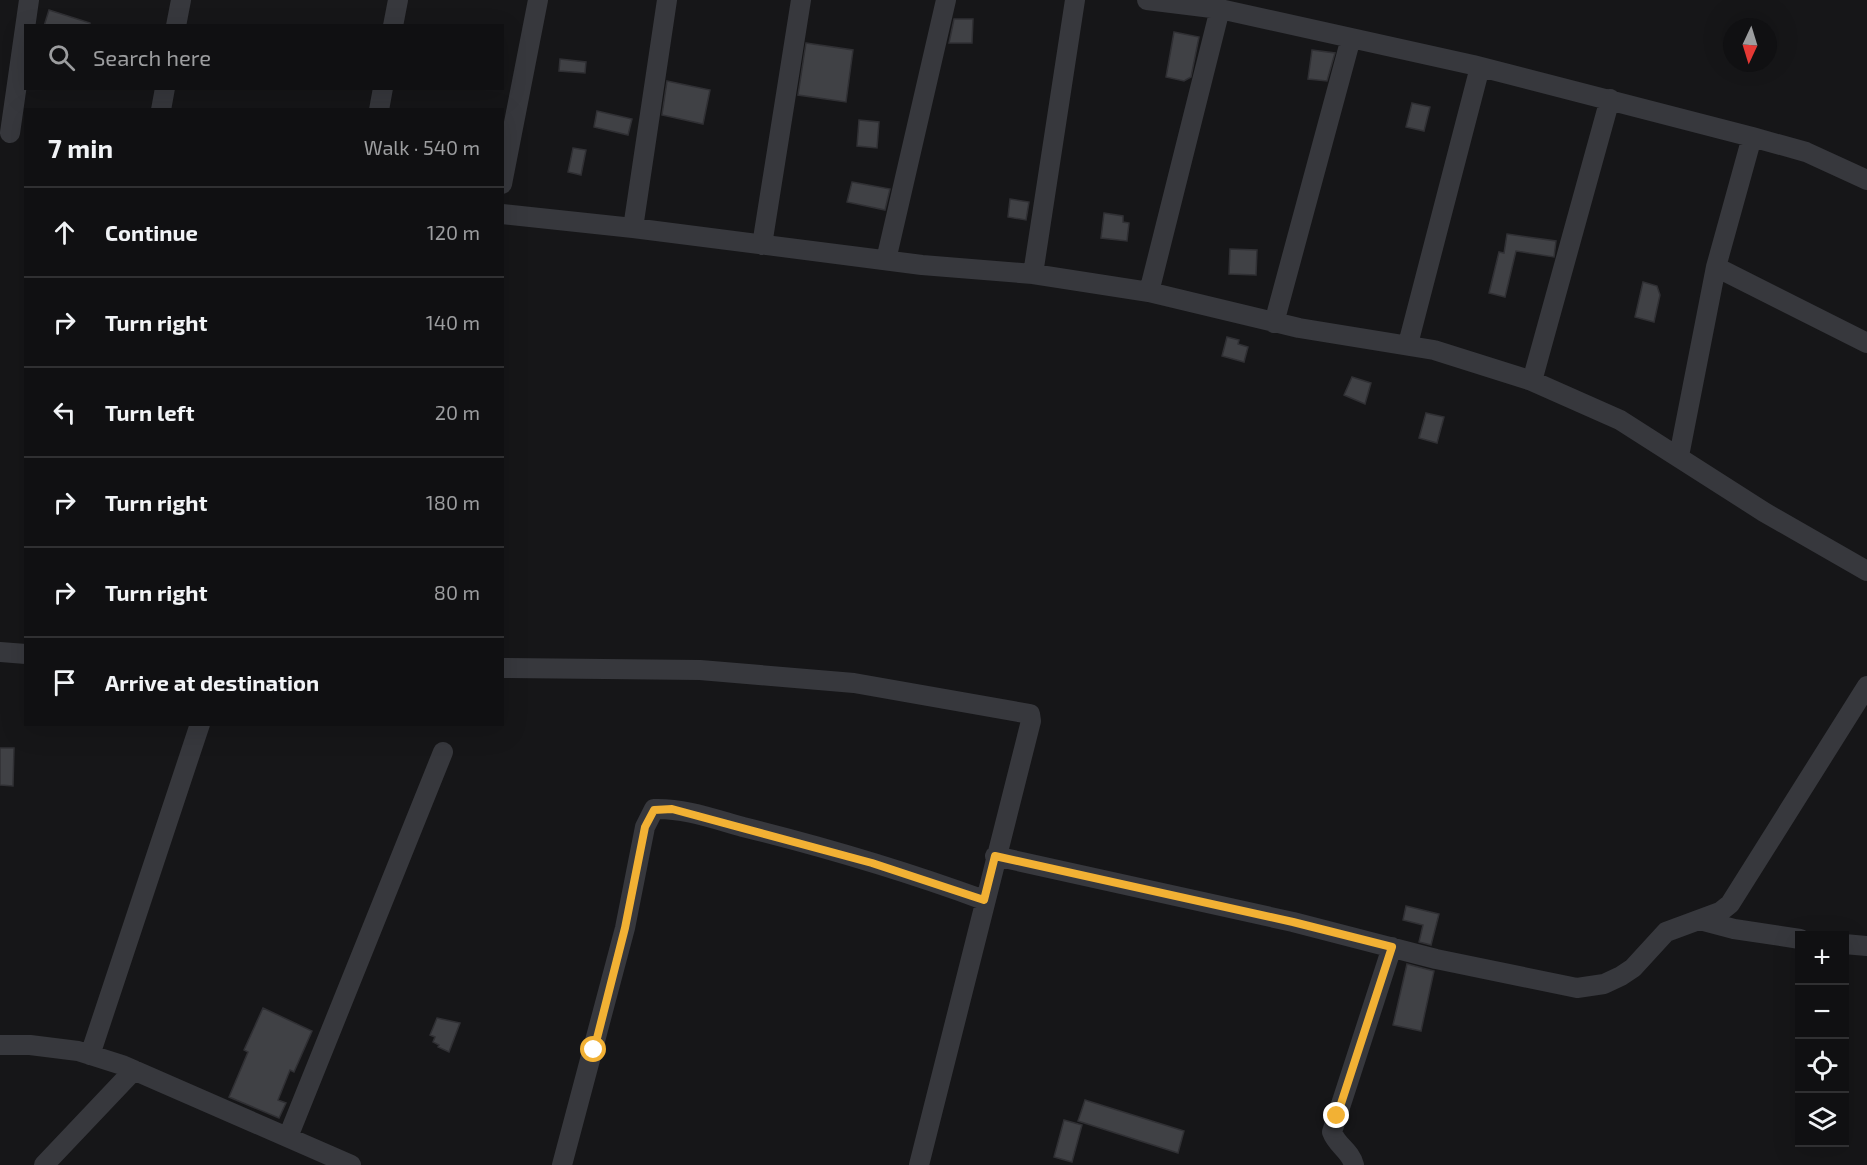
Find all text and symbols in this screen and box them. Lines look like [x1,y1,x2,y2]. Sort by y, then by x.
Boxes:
north arrow [1723,18,1777,72]
search box [24,24,504,90]
icon: search [45,41,78,74]
text: Search here [93,44,211,70]
text: 7 min [48,132,113,163]
text: Walk · 540 m [364,135,480,159]
icon: ahead [48,216,81,249]
text: Continue [105,219,198,245]
text: 120 m [427,220,480,244]
icon: right [48,306,81,339]
text: Turn right [105,309,207,335]
text: 140 m [426,310,480,334]
icon: left [48,396,81,429]
text: Turn left [105,399,194,425]
text: 20 m [435,400,480,424]
icon: right [48,486,81,519]
text: Turn right [105,489,207,515]
text: 180 m [426,490,480,514]
icon: right [48,576,81,609]
text: Turn right [105,579,207,605]
text: 80 m [434,580,480,604]
icon: arrive [48,666,81,699]
text: Arrive at destination [105,669,319,695]
map controls [1795,931,1849,1147]
button: + [1795,931,1849,985]
button: − [1795,985,1849,1039]
route start [580,1036,606,1062]
button: locate [1795,1039,1849,1093]
button: layers [1795,1093,1849,1147]
route end [1323,1102,1349,1128]

